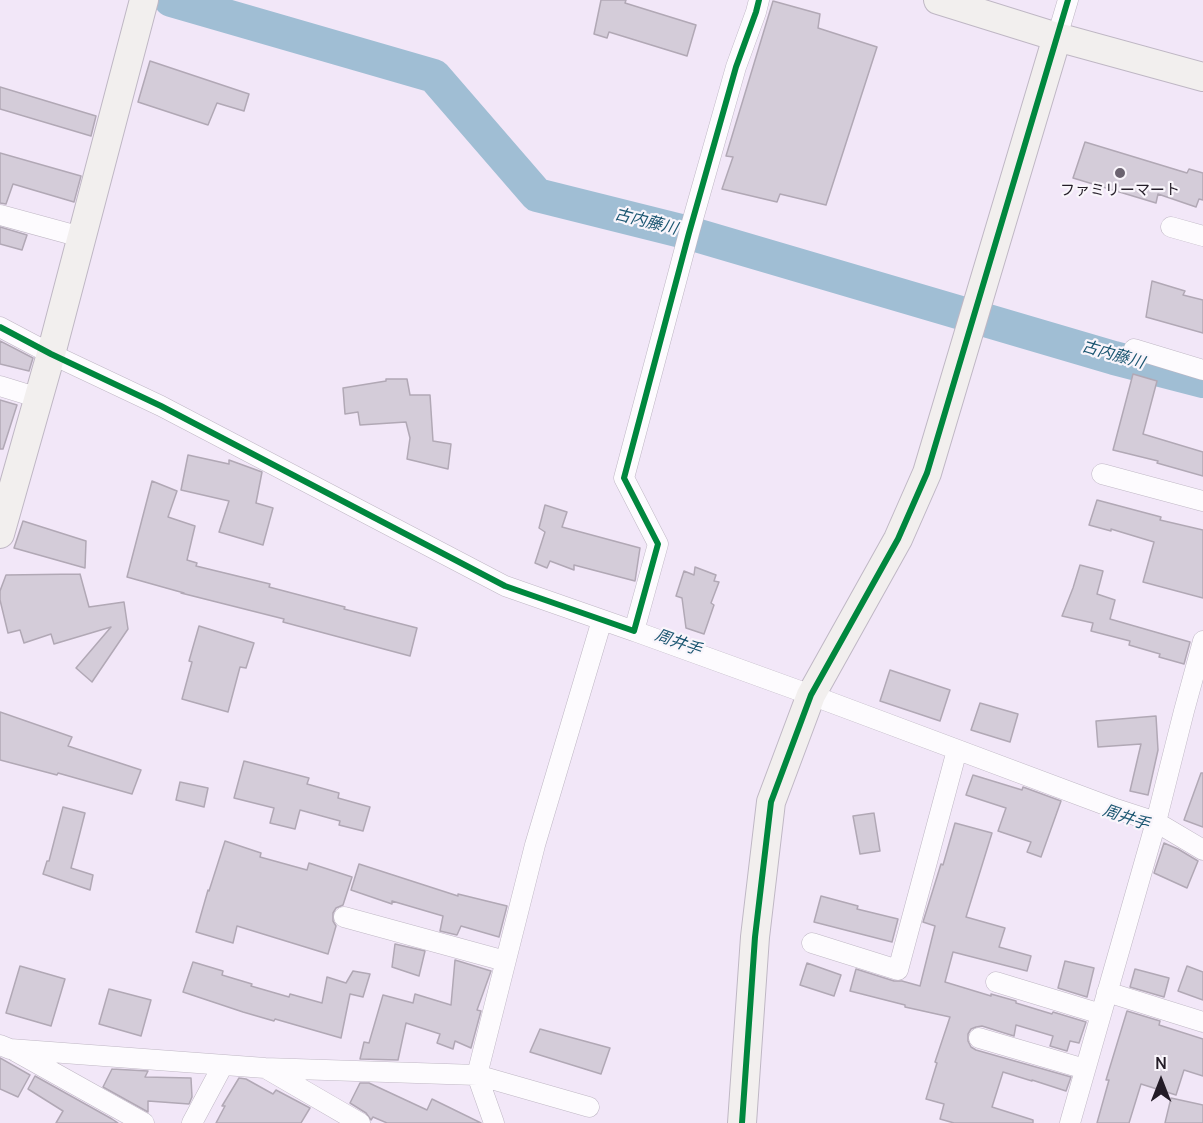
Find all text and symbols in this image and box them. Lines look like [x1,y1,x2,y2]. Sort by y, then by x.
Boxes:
marker: ファミリーマート [1113,166,1127,180]
place label: ファミリーマート [1060,182,1180,200]
water label: 古内藤川 [613,205,679,239]
water label: 古内藤川 [1080,337,1146,373]
water label: 周井手 [652,626,704,660]
water label: 周井手 [1100,801,1152,835]
north arrow [1131,1051,1191,1111]
text: N [1155,1052,1167,1074]

